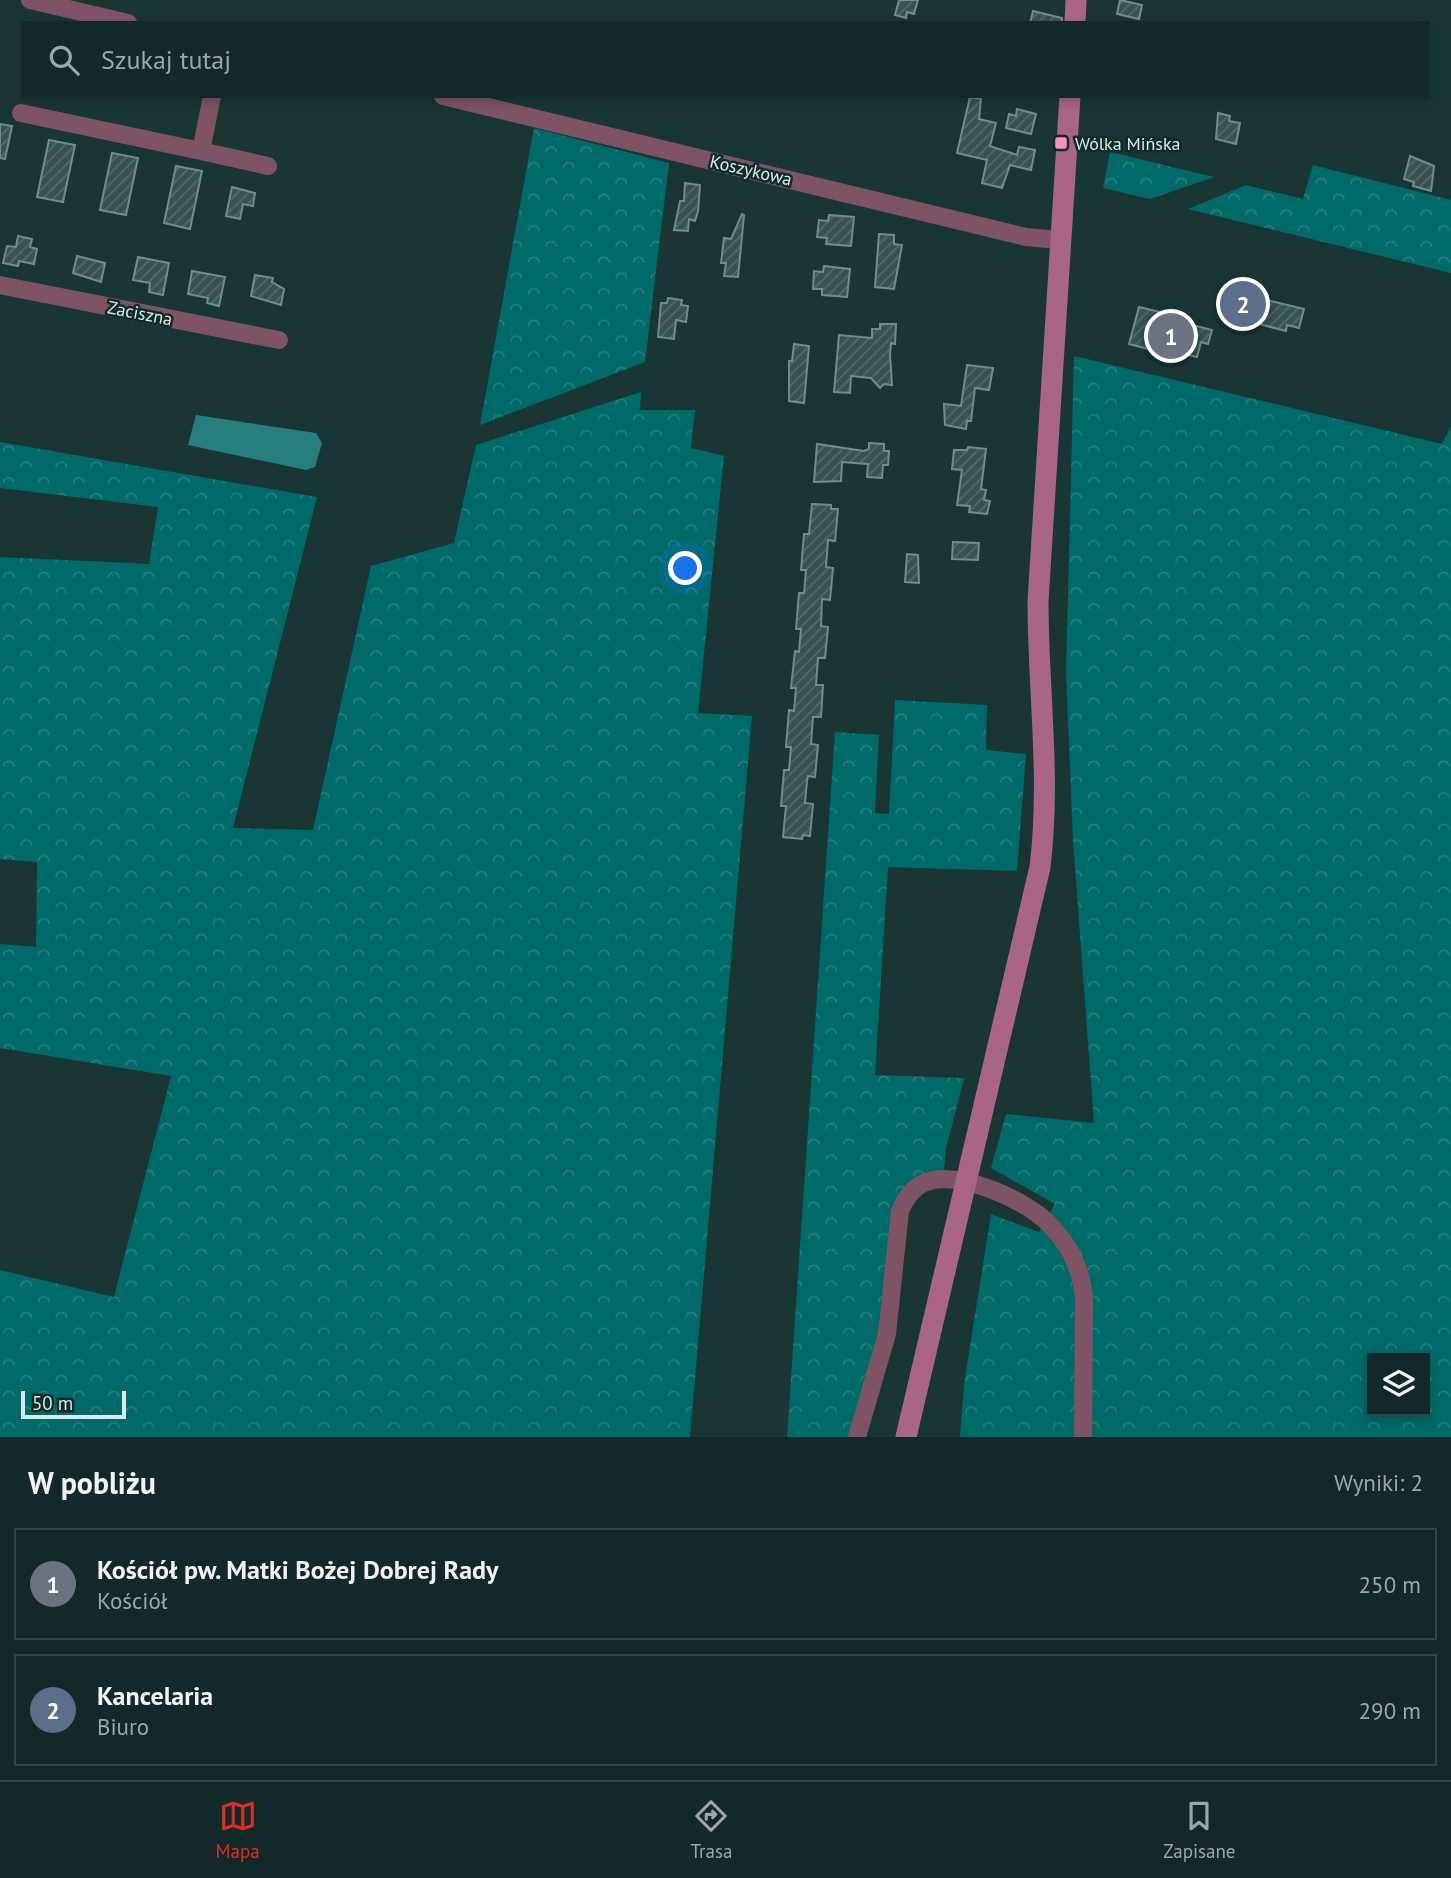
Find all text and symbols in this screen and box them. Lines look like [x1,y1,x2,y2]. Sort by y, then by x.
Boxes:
search box [21,21,1430,98]
icon: search [45,41,83,79]
text: Szukaj tutaj [101,43,231,76]
place label: Wólka Mińska [1075,132,1180,155]
marker: Wólka Mińska [1053,135,1069,151]
street label: Koszykowa [708,149,794,191]
pin: 2 [1220,278,1266,330]
street label: Zaciszna [106,295,174,331]
pin: 1 [1148,310,1194,362]
your location [668,551,702,585]
map controls [1367,1353,1430,1416]
button: layers [1367,1353,1430,1416]
scale bar [21,1388,126,1420]
text: 50 m [32,1391,73,1415]
text: W pobliżu [28,1463,156,1502]
text: Wyniki: 2 [1334,1468,1423,1497]
text: Kościół pw. Matki Bożej Dobrej Rady [97,1553,498,1586]
text: 1 [46,1570,60,1599]
text: 250 m [1359,1570,1421,1599]
text: Kościół [97,1586,168,1615]
text: Kancelaria [97,1679,213,1712]
text: 2 [46,1696,60,1725]
text: 290 m [1359,1696,1421,1725]
text: Biuro [97,1712,149,1741]
tab: Mapa [215,1797,260,1863]
tab: Trasa [691,1797,732,1863]
tab: Zapisane [1163,1797,1236,1863]

